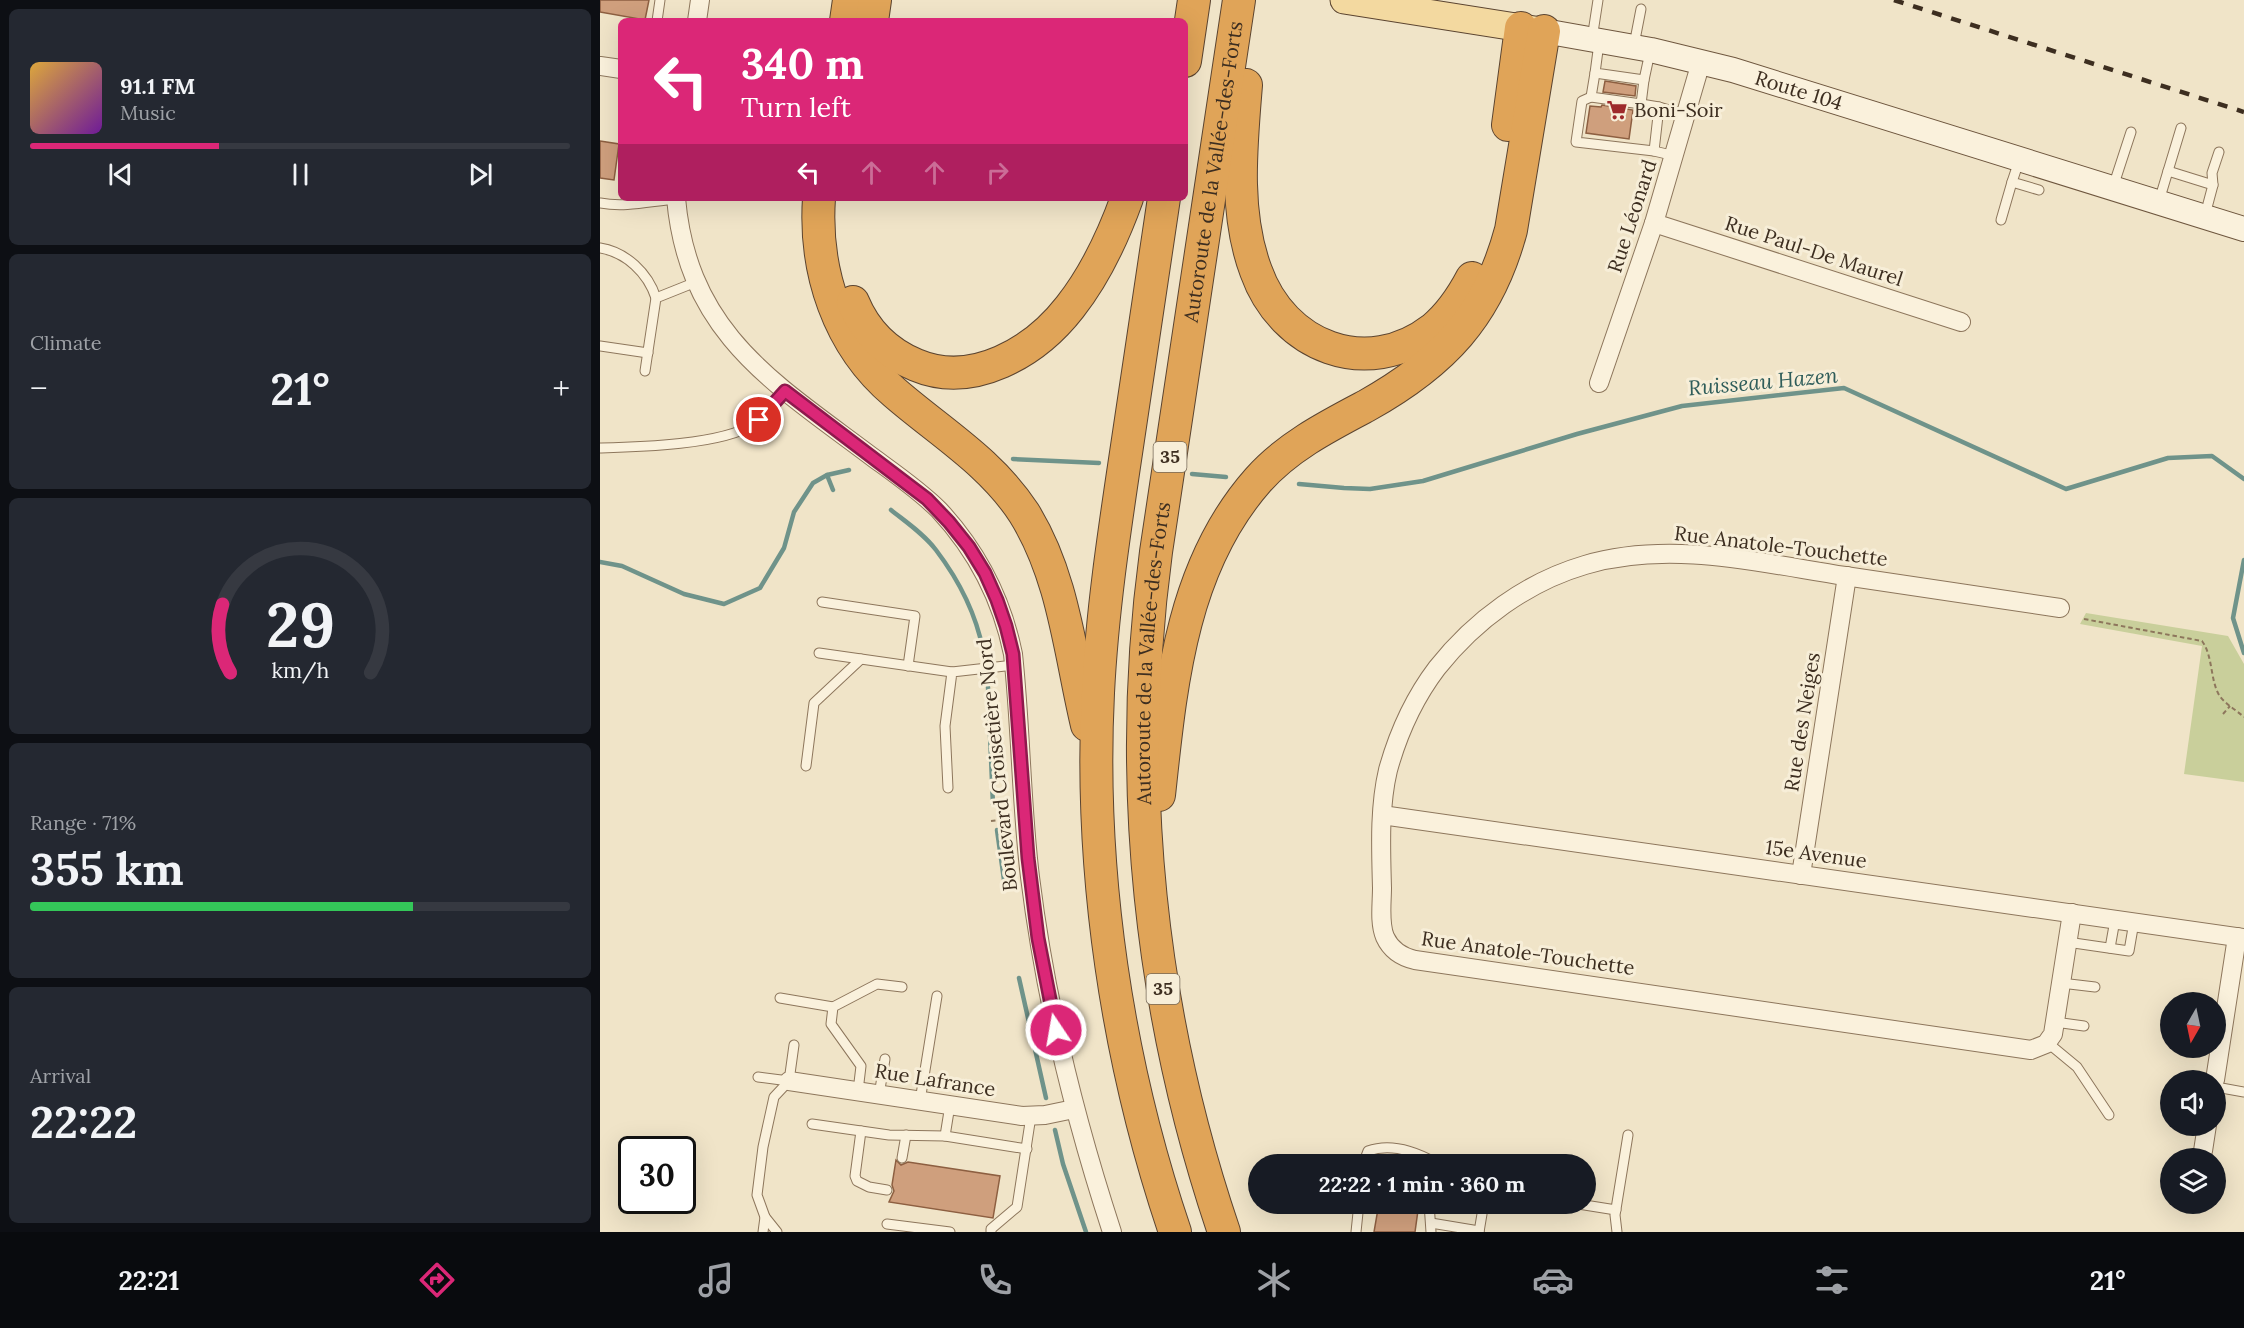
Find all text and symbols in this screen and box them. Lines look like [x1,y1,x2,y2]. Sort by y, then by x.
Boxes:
street label: Autoroute de la Vallée-des-Forts [1178,19,1248,325]
text: 340 m [741,37,864,91]
icon: left [642,42,720,120]
street label: Route 104 [1752,65,1846,115]
text: 91.1 FM [120,72,195,100]
text: Turn left [741,90,851,124]
place label: Boni-Soir [1634,97,1723,122]
supermarket icon: Boni-Soir [1605,98,1629,122]
text: Music [120,100,176,125]
icon: left [792,156,825,189]
icon: ahead [855,156,888,189]
icon: ahead [918,156,951,189]
icon: right [981,156,1014,189]
street label: Rue Léonard [1601,156,1662,276]
icon: previous [104,158,137,191]
icon: pause [284,158,317,191]
icon: next [464,158,497,191]
street label: Rue Paul-De Maurel [1722,210,1906,291]
text: Climate [30,330,102,355]
text: 21° [270,360,330,417]
water label: Ruisseau Hazen [1687,362,1839,401]
text: − [30,367,48,409]
text: + [552,367,570,409]
pin [733,394,784,445]
icon: arrive [742,403,775,436]
road number: 35 [1154,442,1186,472]
street label: Autoroute de la Vallée-des-Forts [1130,500,1175,806]
street label: Rue Anatole-Touchette [1673,520,1889,571]
text: 29 [265,584,335,664]
street label: Boulevard Croisetière Nord [971,637,1022,893]
street label: Rue des Neiges [1778,651,1825,793]
text: km/h [271,656,329,684]
text: Range · 71% [30,810,136,835]
street label: 15e Avenue [1764,834,1869,873]
text: 355 km [30,840,184,897]
street label: Rue Anatole-Touchette [1420,925,1636,980]
road number: 35 [1146,974,1180,1004]
north arrow [2160,992,2226,1058]
map controls [2160,992,2226,1214]
position arrow [1024,998,1088,1062]
street label: Rue Lafrance [873,1058,997,1101]
text: Arrival [30,1063,91,1088]
button: sound [2160,1070,2226,1136]
text: 22:22 [30,1093,137,1150]
speed limit sign: 30 [618,1136,696,1214]
button: layers [2160,1148,2226,1214]
text: 22:22 · 1 min · 360 m [1319,1170,1525,1198]
icon: directions [416,1259,458,1301]
icon: music [695,1259,737,1301]
icon: phone [974,1259,1016,1301]
icon: climate [1253,1259,1295,1301]
icon: car [1532,1259,1574,1301]
icon: filters [1811,1259,1853,1301]
text: 22:21 [118,1263,179,1297]
text: 21° [2090,1263,2125,1297]

